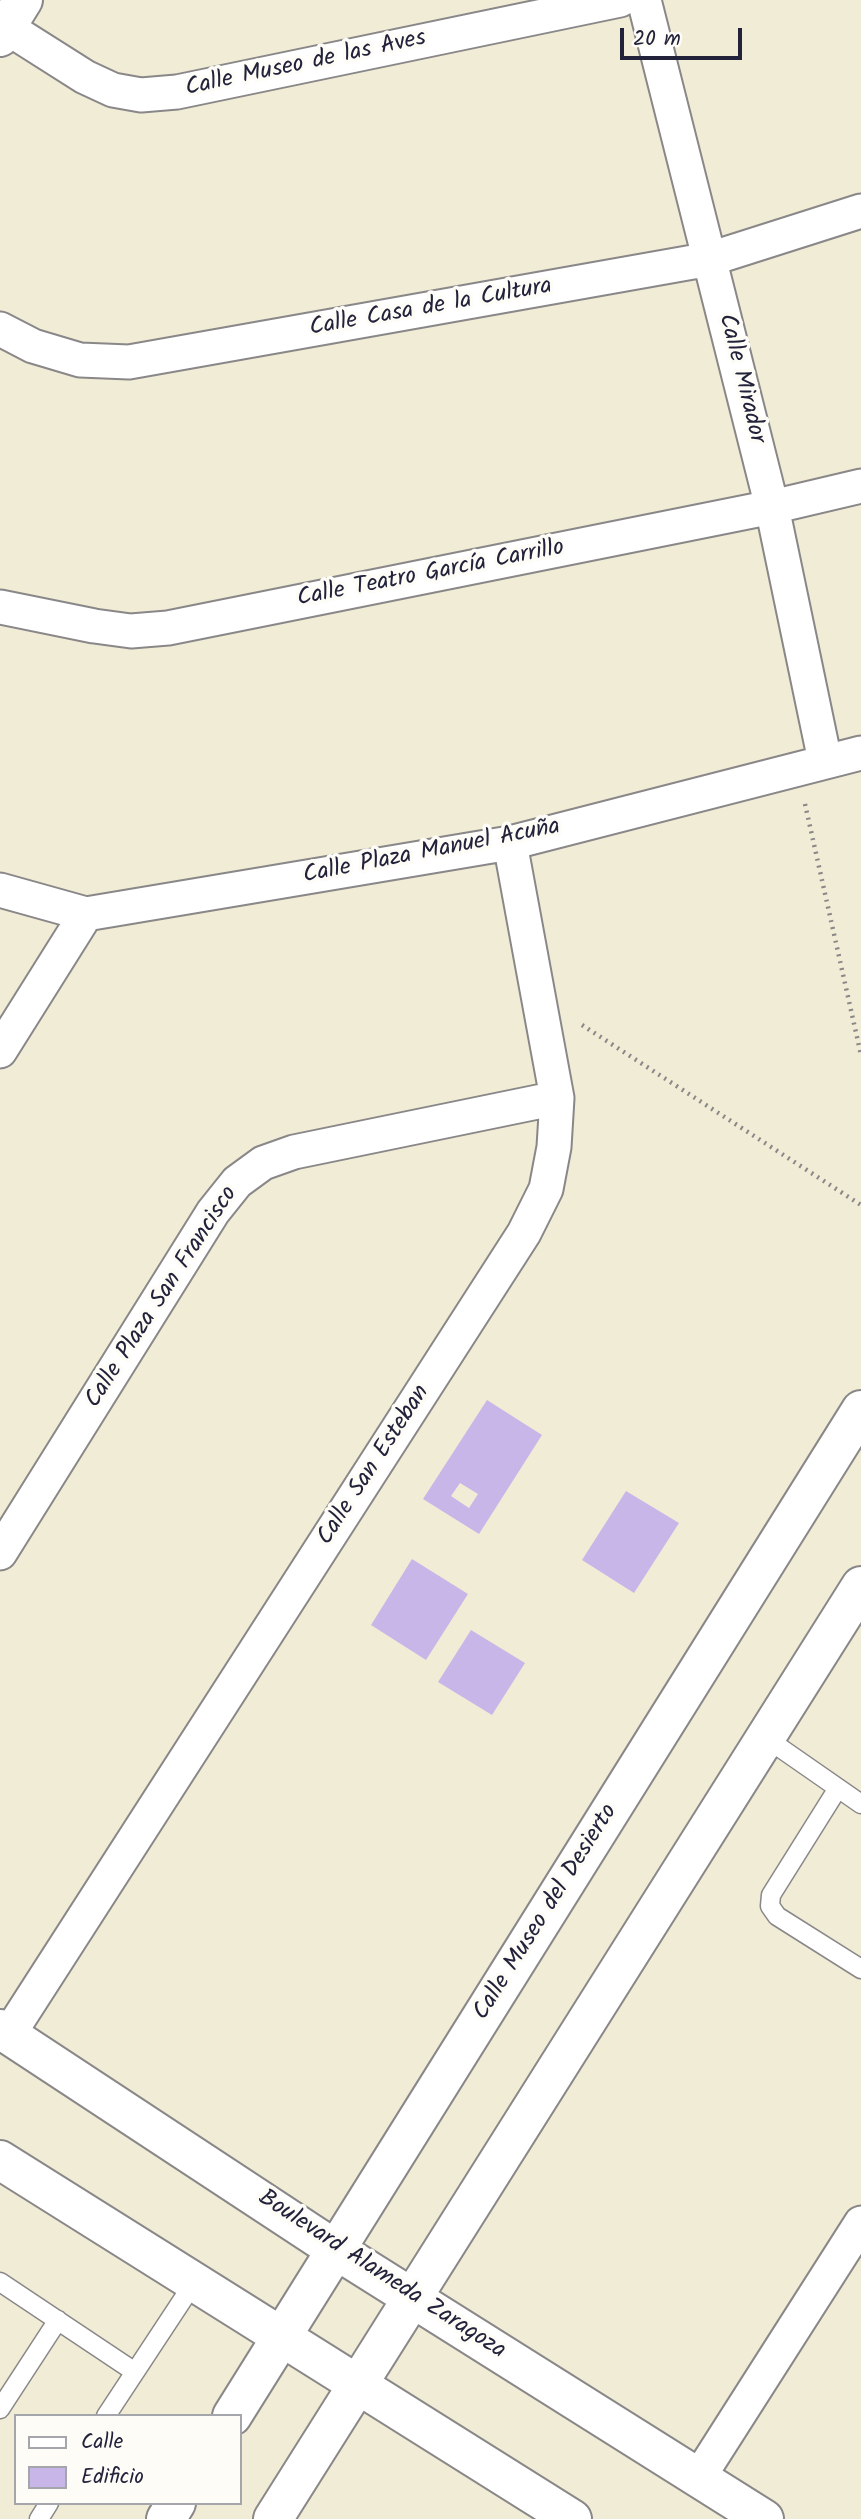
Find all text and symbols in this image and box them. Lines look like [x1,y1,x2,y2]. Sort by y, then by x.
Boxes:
scale bar [623,14,746,58]
text: 20 m [633,23,681,56]
street label: Calle Museo de las Aves [183,25,429,105]
street label: Calle Casa de la Cultura [308,273,554,345]
street label: Calle Mirador [710,311,770,447]
street label: Calle Teatro García Carrillo [295,535,567,615]
street label: Calle Plaza Manuel Acuña [301,814,563,892]
street label: Calle Plaza San Francisco [81,1182,245,1414]
street label: Calle San Esteban [312,1380,438,1552]
street label: Calle Museo del Desierto [469,1800,625,2026]
street label: Boulevard Alameda Zaragoza [252,2185,510,2367]
legend [14,2414,242,2505]
text: Calle [81,2426,123,2459]
text: Edificio [81,2461,144,2494]

